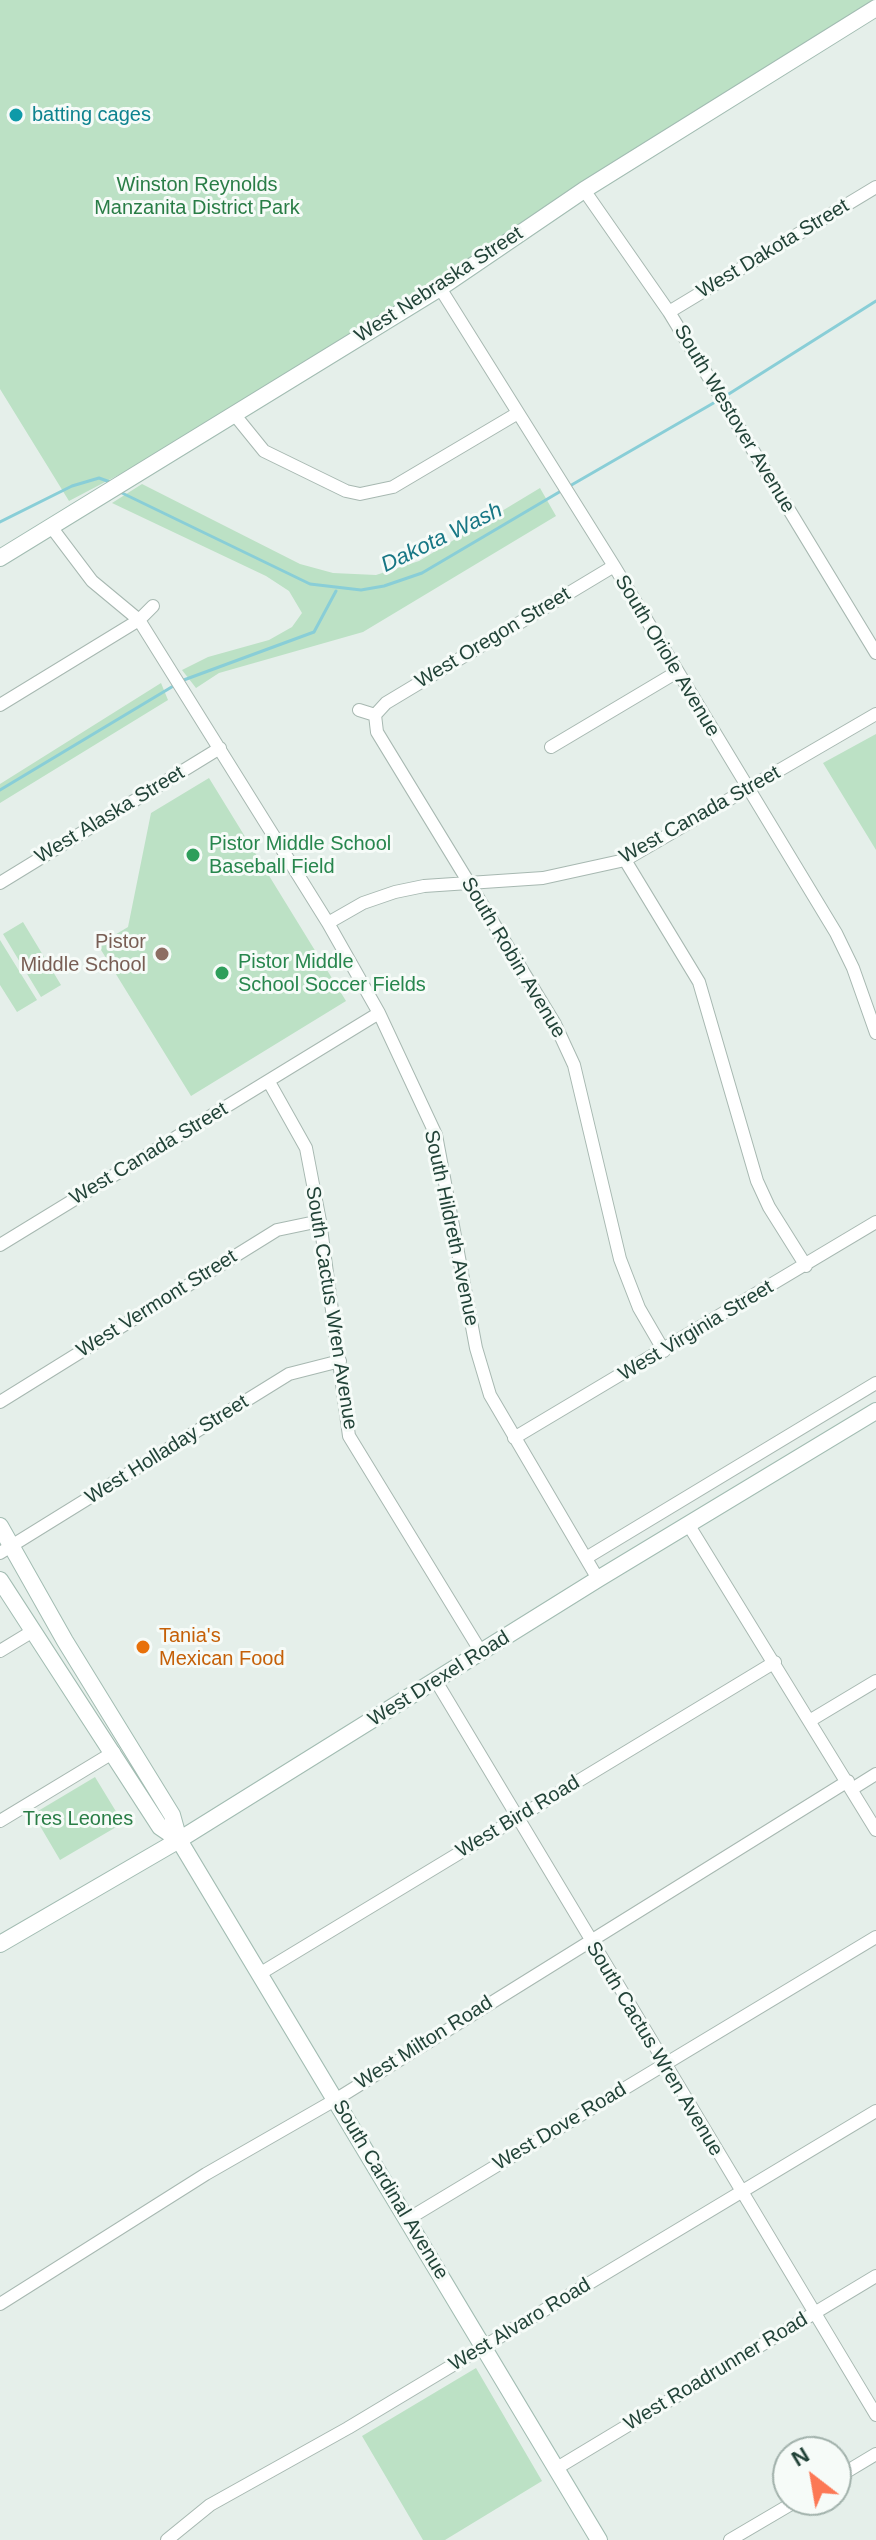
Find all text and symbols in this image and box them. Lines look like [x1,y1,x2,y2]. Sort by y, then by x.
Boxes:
place label: batting cages [32,103,151,127]
marker: batting cages [7,106,25,124]
park label: Winston Reynolds Manzanita District Park [94,173,300,220]
street label: West Dakota Street [693,194,853,304]
street label: West Nebraska Street [351,222,527,348]
street label: South Westover Avenue [668,321,800,517]
water label: Dakota Wash [377,497,507,579]
street label: South Oriole Avenue [609,571,725,741]
street label: West Oregon Street [411,582,575,694]
street label: West Alaska Street [31,761,189,869]
street label: West Canada Street [616,761,784,869]
place label: Pistor Middle School Baseball Field [209,832,391,879]
marker: Pistor Middle School Baseball Field [184,846,202,864]
street label: South Robin Avenue [456,873,570,1043]
place label: Pistor Middle School [20,930,146,977]
marker: Pistor Middle School [153,945,171,963]
place label: Pistor Middle School Soccer Fields [238,950,426,997]
marker: Pistor Middle School Soccer Fields [213,964,231,982]
street label: West Canada Street [66,1097,232,1211]
street label: South Hildreth Avenue [418,1128,484,1328]
street label: South Cactus Wren Avenue [300,1185,362,1431]
street label: West Vermont Street [73,1245,241,1363]
street label: West Virginia Street [614,1275,778,1387]
street label: West Holladay Street [81,1390,253,1510]
place label: Tania's Mexican Food [159,1624,285,1671]
street label: West Drexel Road [364,1626,514,1732]
marker: Tania's Mexican Food [134,1638,152,1656]
street label: West Bird Road [452,1771,584,1863]
park label: Tres Leones [23,1807,133,1831]
street label: South Cactus Wren Avenue [580,1937,728,2161]
street label: West Milton Road [351,1991,497,2095]
street label: West Dove Road [489,2078,631,2176]
street label: South Cardinal Avenue [327,2096,453,2284]
street label: West Alvaro Road [445,2273,595,2377]
street label: West Roadrunner Road [620,2308,812,2436]
north arrow [772,2436,852,2516]
text: N [787,2442,814,2472]

